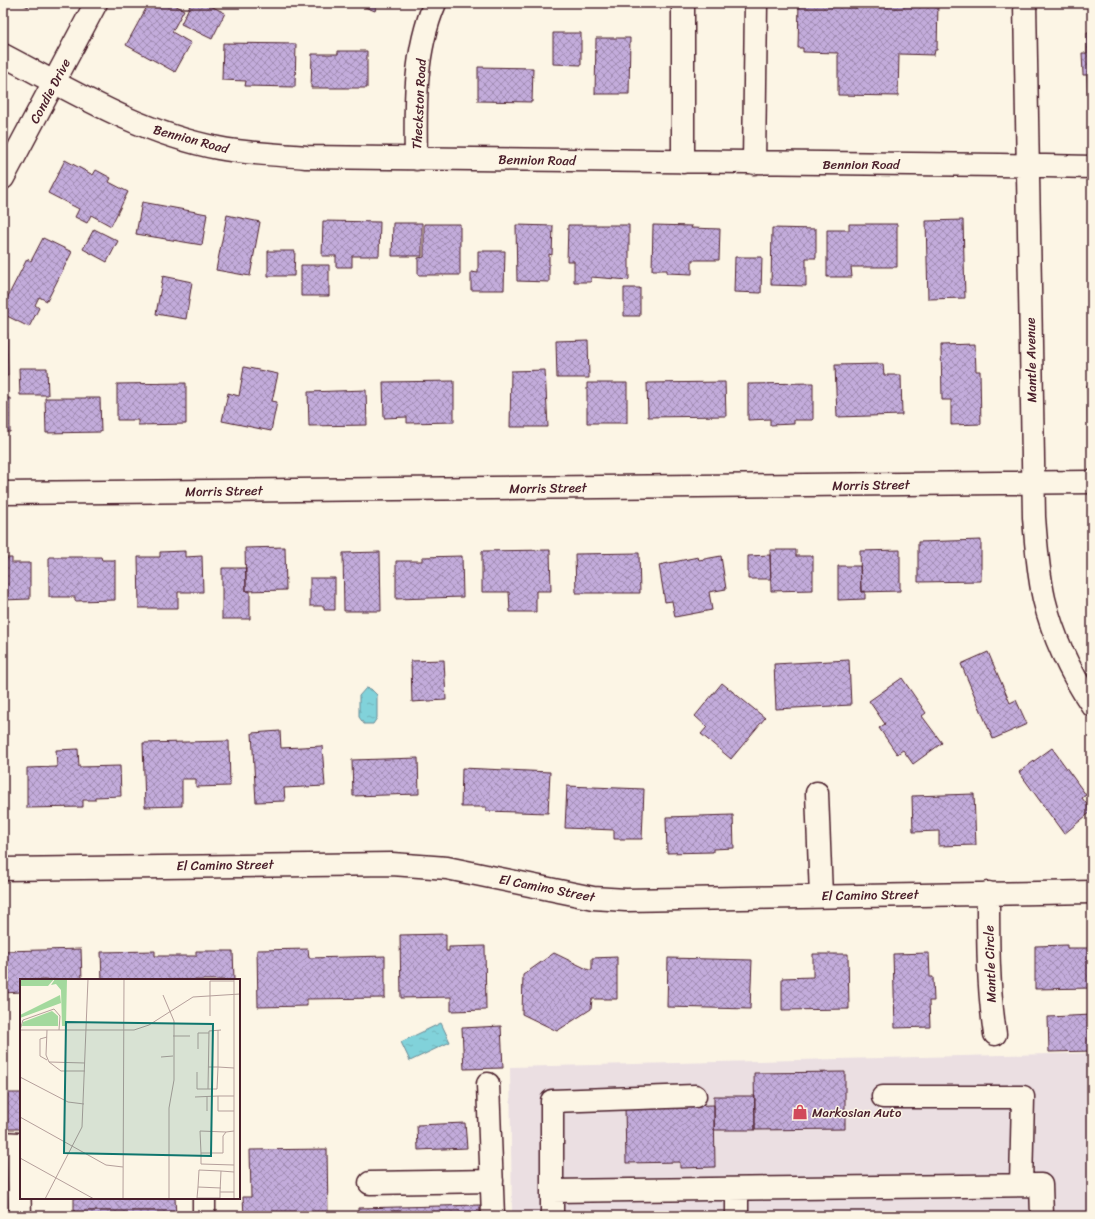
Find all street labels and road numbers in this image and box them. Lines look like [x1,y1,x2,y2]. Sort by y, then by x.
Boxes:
street label: Condie Drive [23,54,77,128]
street label: Theckston Road [405,57,433,150]
street label: Bennion Road [151,118,232,160]
street label: Bennion Road [498,148,577,172]
street label: Bennion Road [822,153,901,176]
street label: Mantle Avenue [1019,317,1043,403]
street label: Morris Street [832,473,911,497]
street label: Morris Street [509,476,588,500]
street label: Morris Street [185,479,264,503]
street label: El Camino Street [176,853,275,877]
street label: El Camino Street [497,867,598,909]
street label: El Camino Street [821,883,920,907]
street label: Mantle Circle [977,925,1003,1003]

